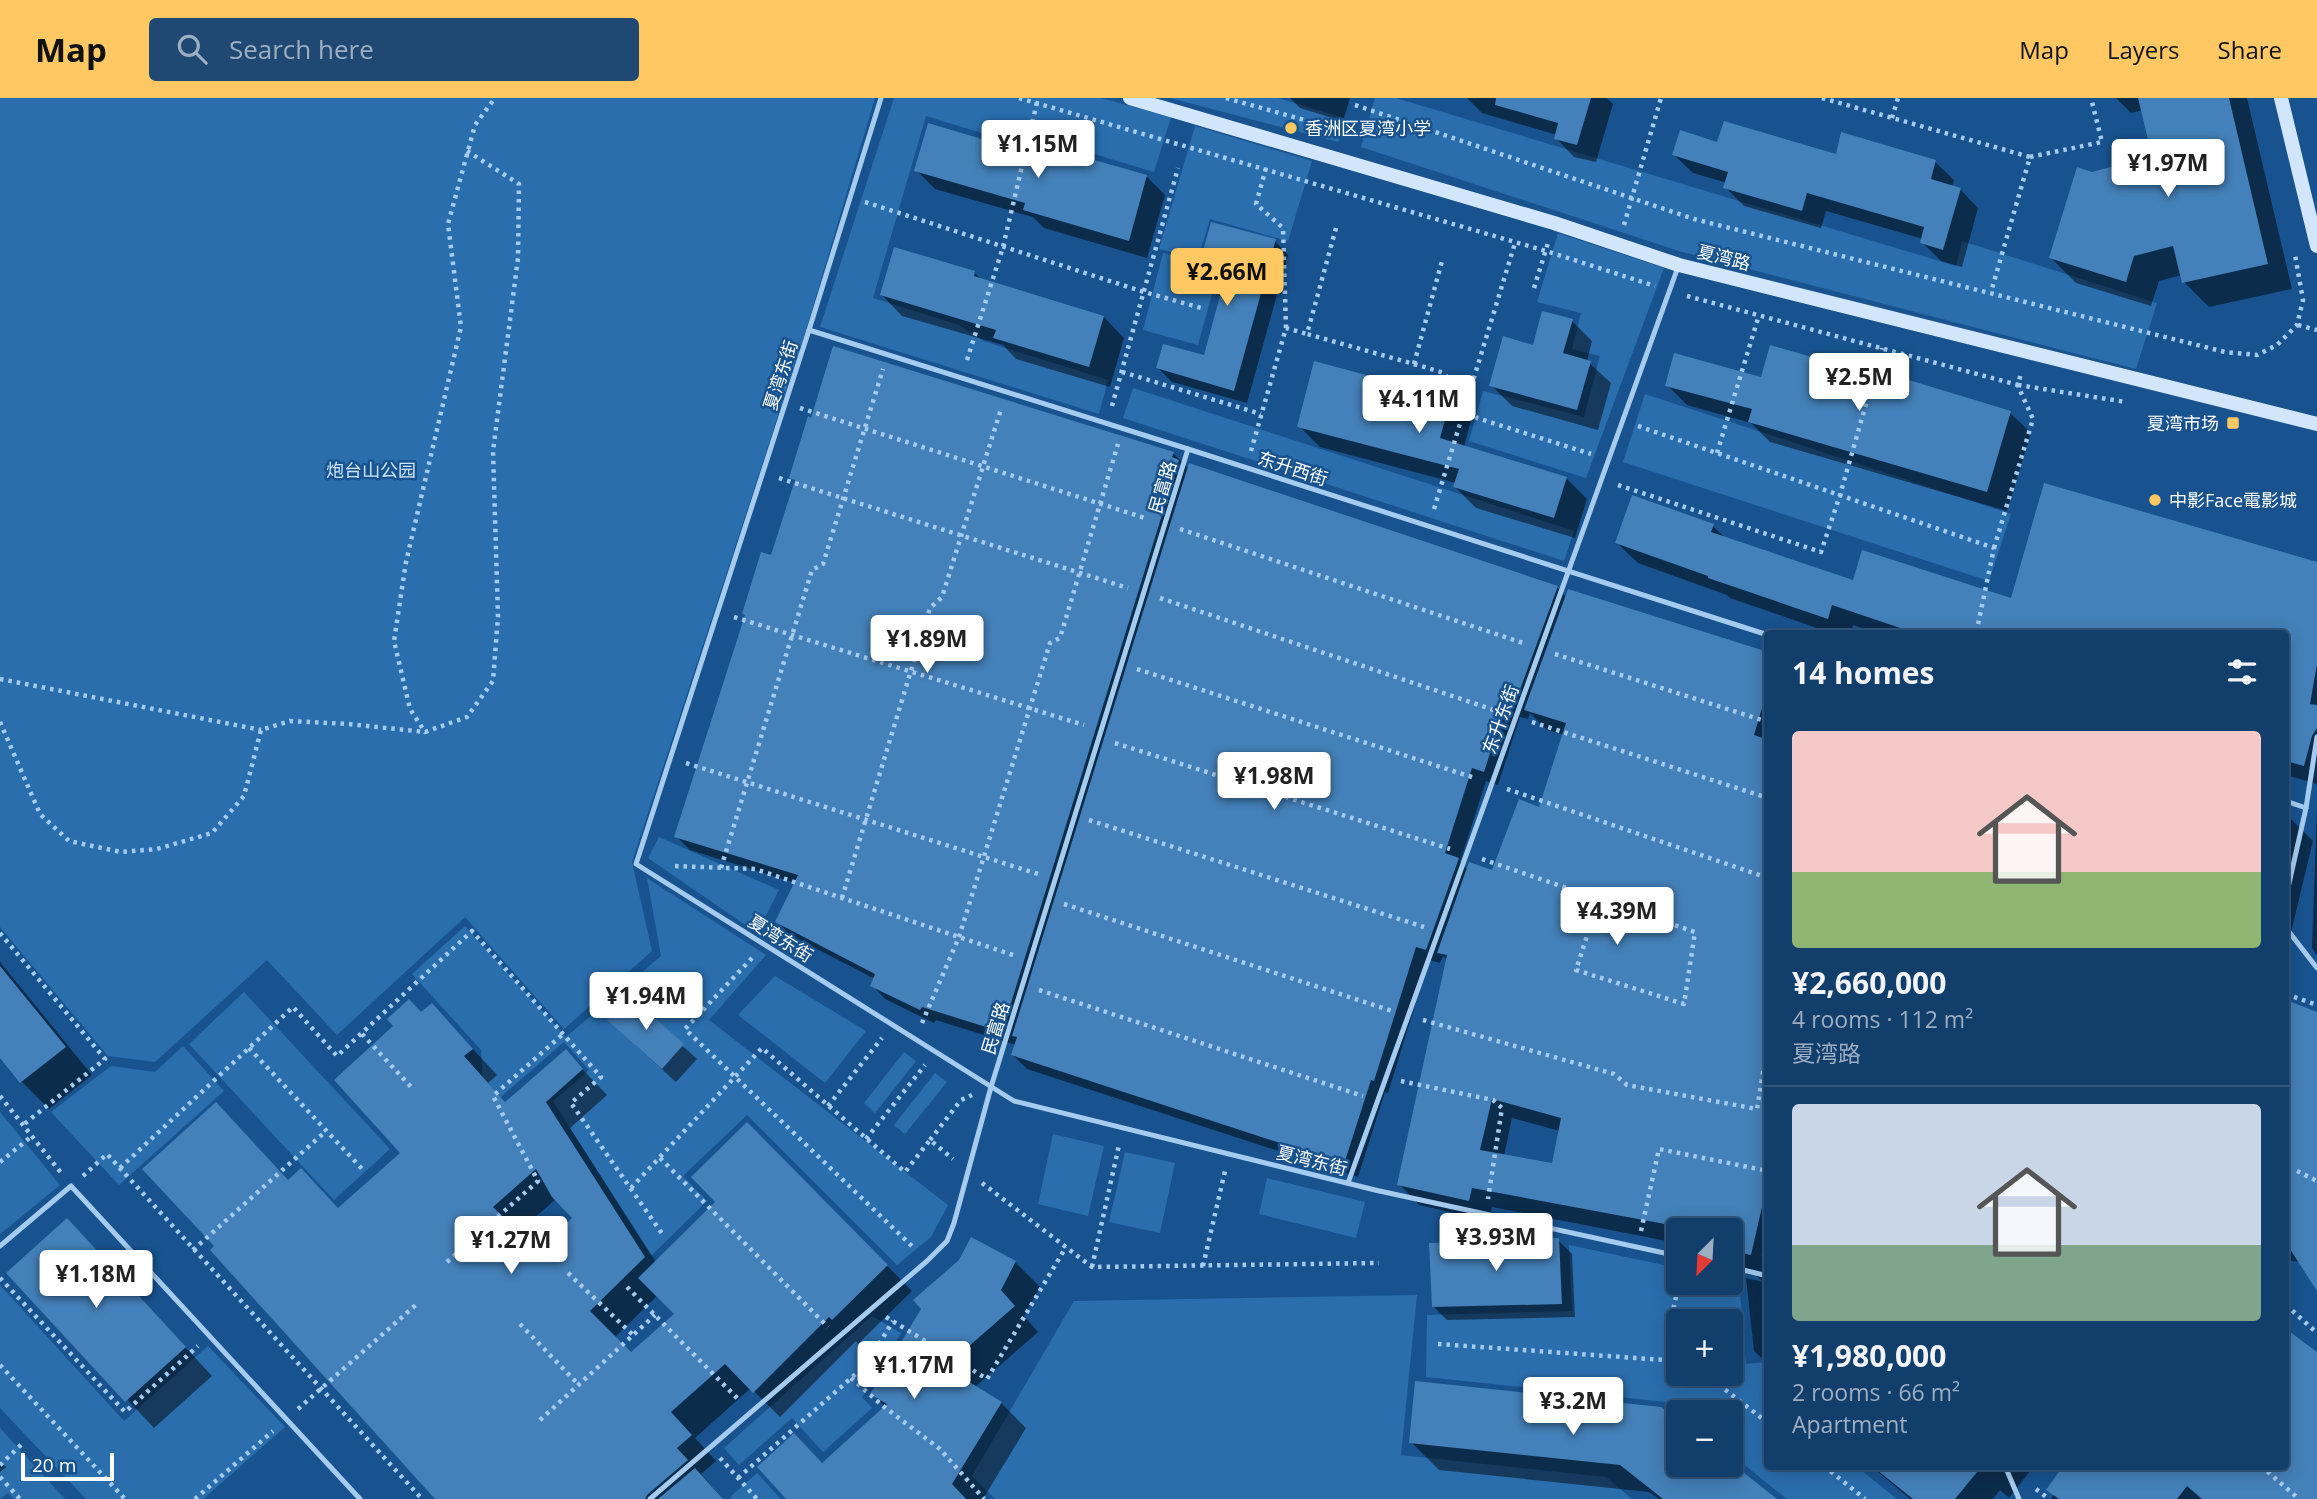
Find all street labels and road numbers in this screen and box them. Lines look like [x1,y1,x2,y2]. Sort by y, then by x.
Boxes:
street label: 夏湾路 [1695,239,1753,275]
street label: 夏湾东街 [757,337,803,413]
street label: 东升西街 [1255,445,1331,491]
street label: 民富路 [1143,458,1181,516]
street label: 东升东街 [1476,681,1524,757]
street label: 夏湾东街 [744,909,818,967]
street label: 民富路 [976,999,1014,1057]
street label: 夏湾东街 [1274,1140,1350,1180]

